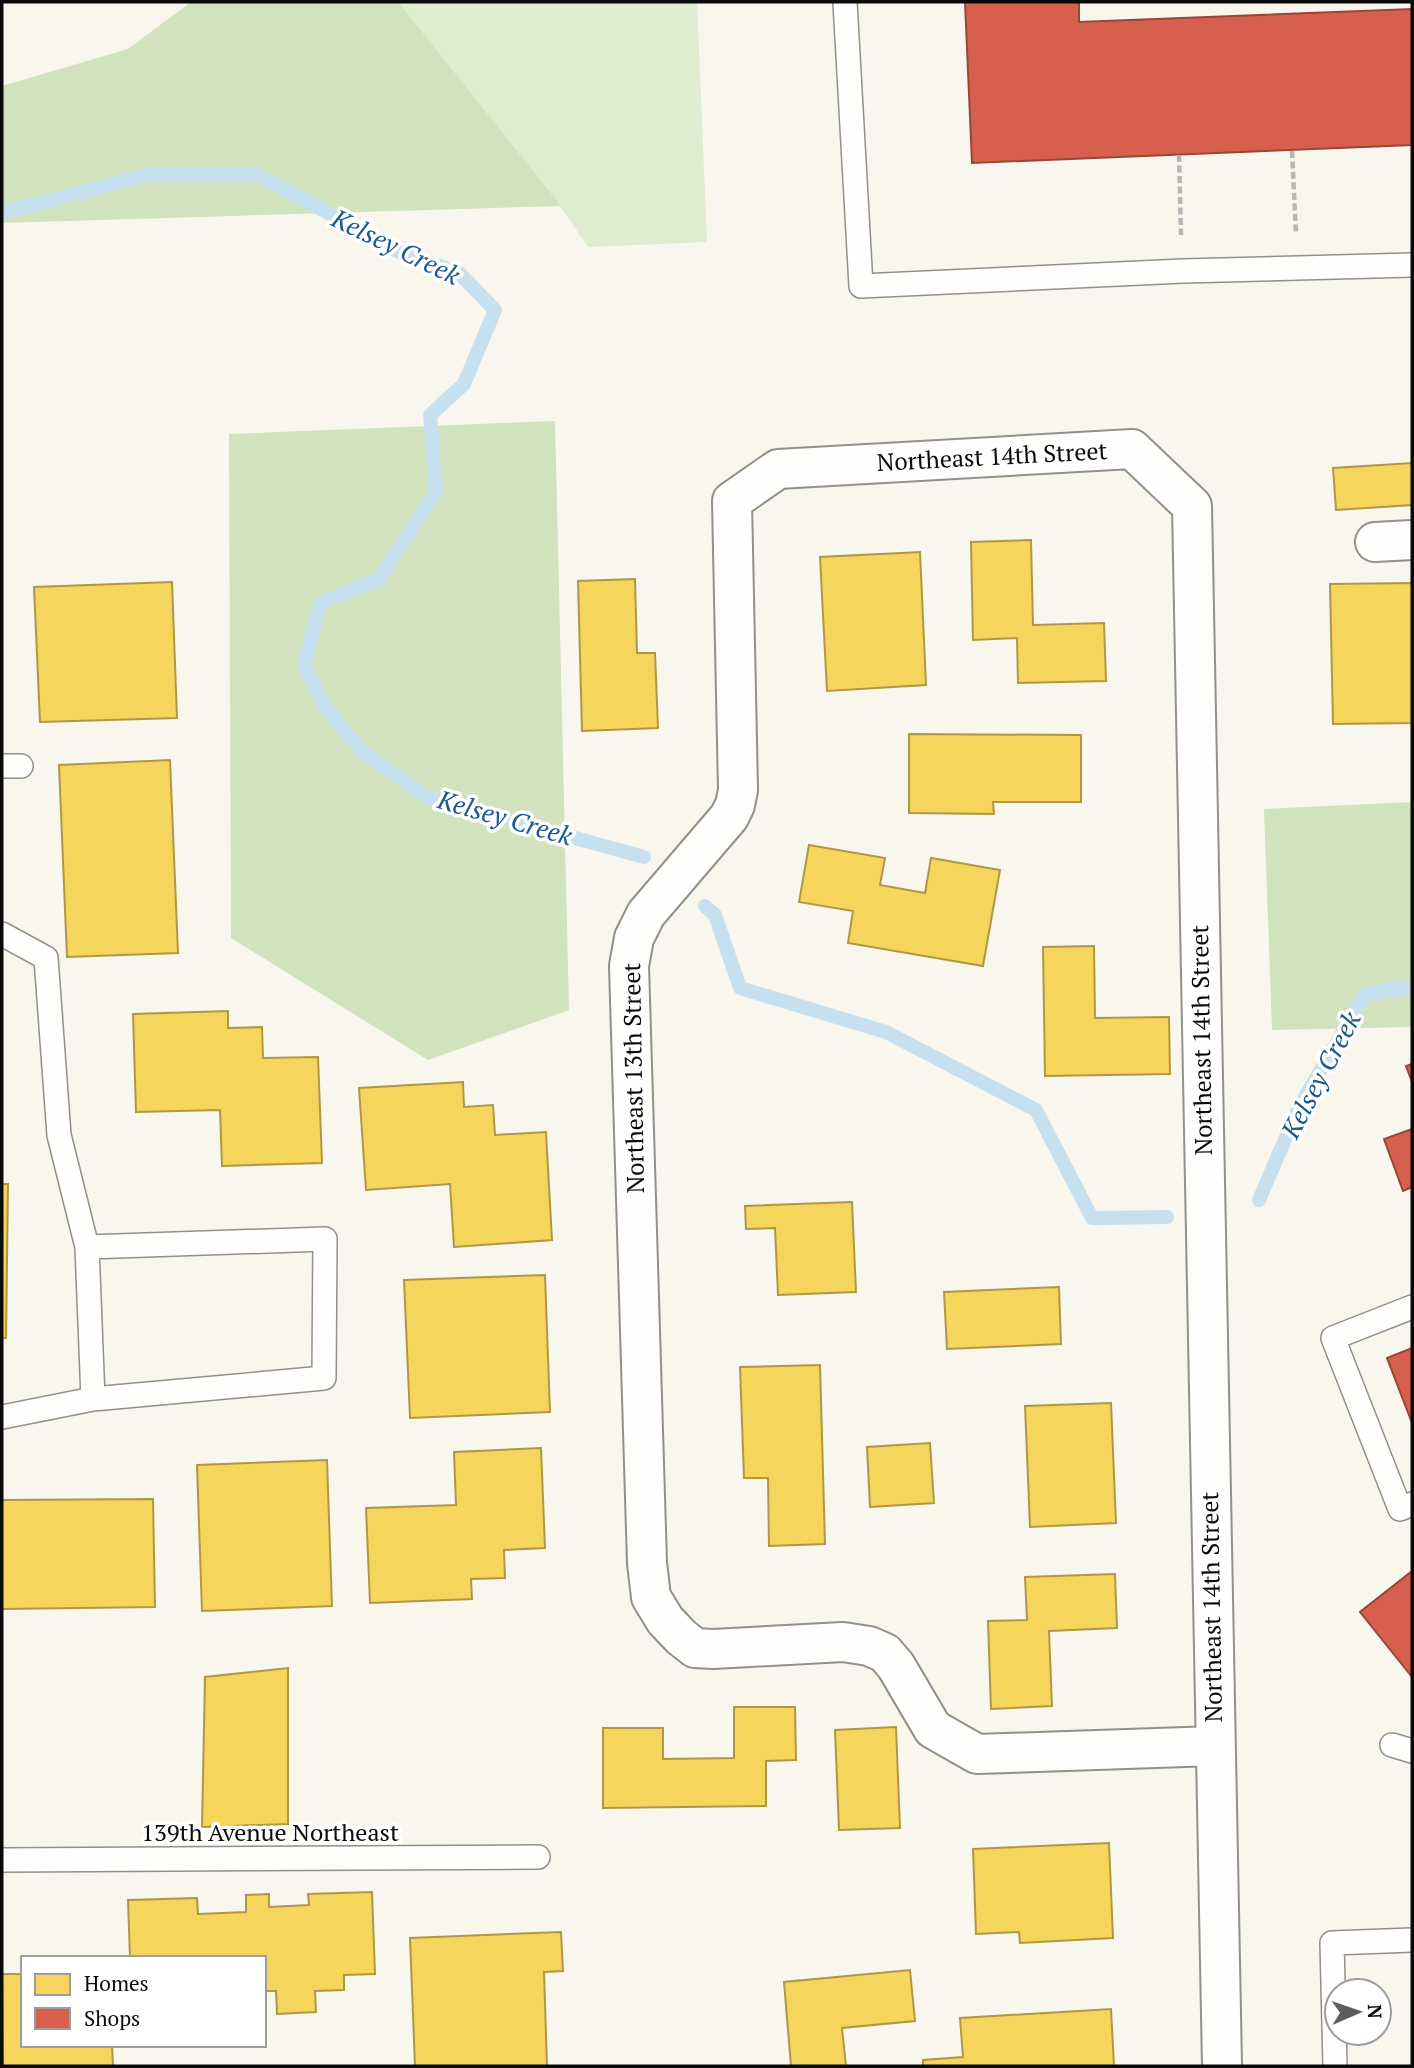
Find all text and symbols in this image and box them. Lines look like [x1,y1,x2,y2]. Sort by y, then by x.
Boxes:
water label: Kelsey Creek [326,200,467,292]
street label: Northeast 14th Street [876,434,1108,478]
water label: Kelsey Creek [433,781,577,853]
street label: Northeast 14th Street [1183,924,1219,1156]
street label: Northeast 13th Street [615,962,651,1194]
water label: Kelsey Creek [1272,1005,1368,1145]
street label: Northeast 14th Street [1193,1491,1229,1723]
street label: 139th Avenue Northeast [141,1816,399,1848]
legend [21,1956,266,2047]
text: Homes [84,1969,149,1997]
north arrow [1323,1977,1393,2047]
text: Shops [84,2004,140,2032]
text: N [1363,2004,1388,2020]

